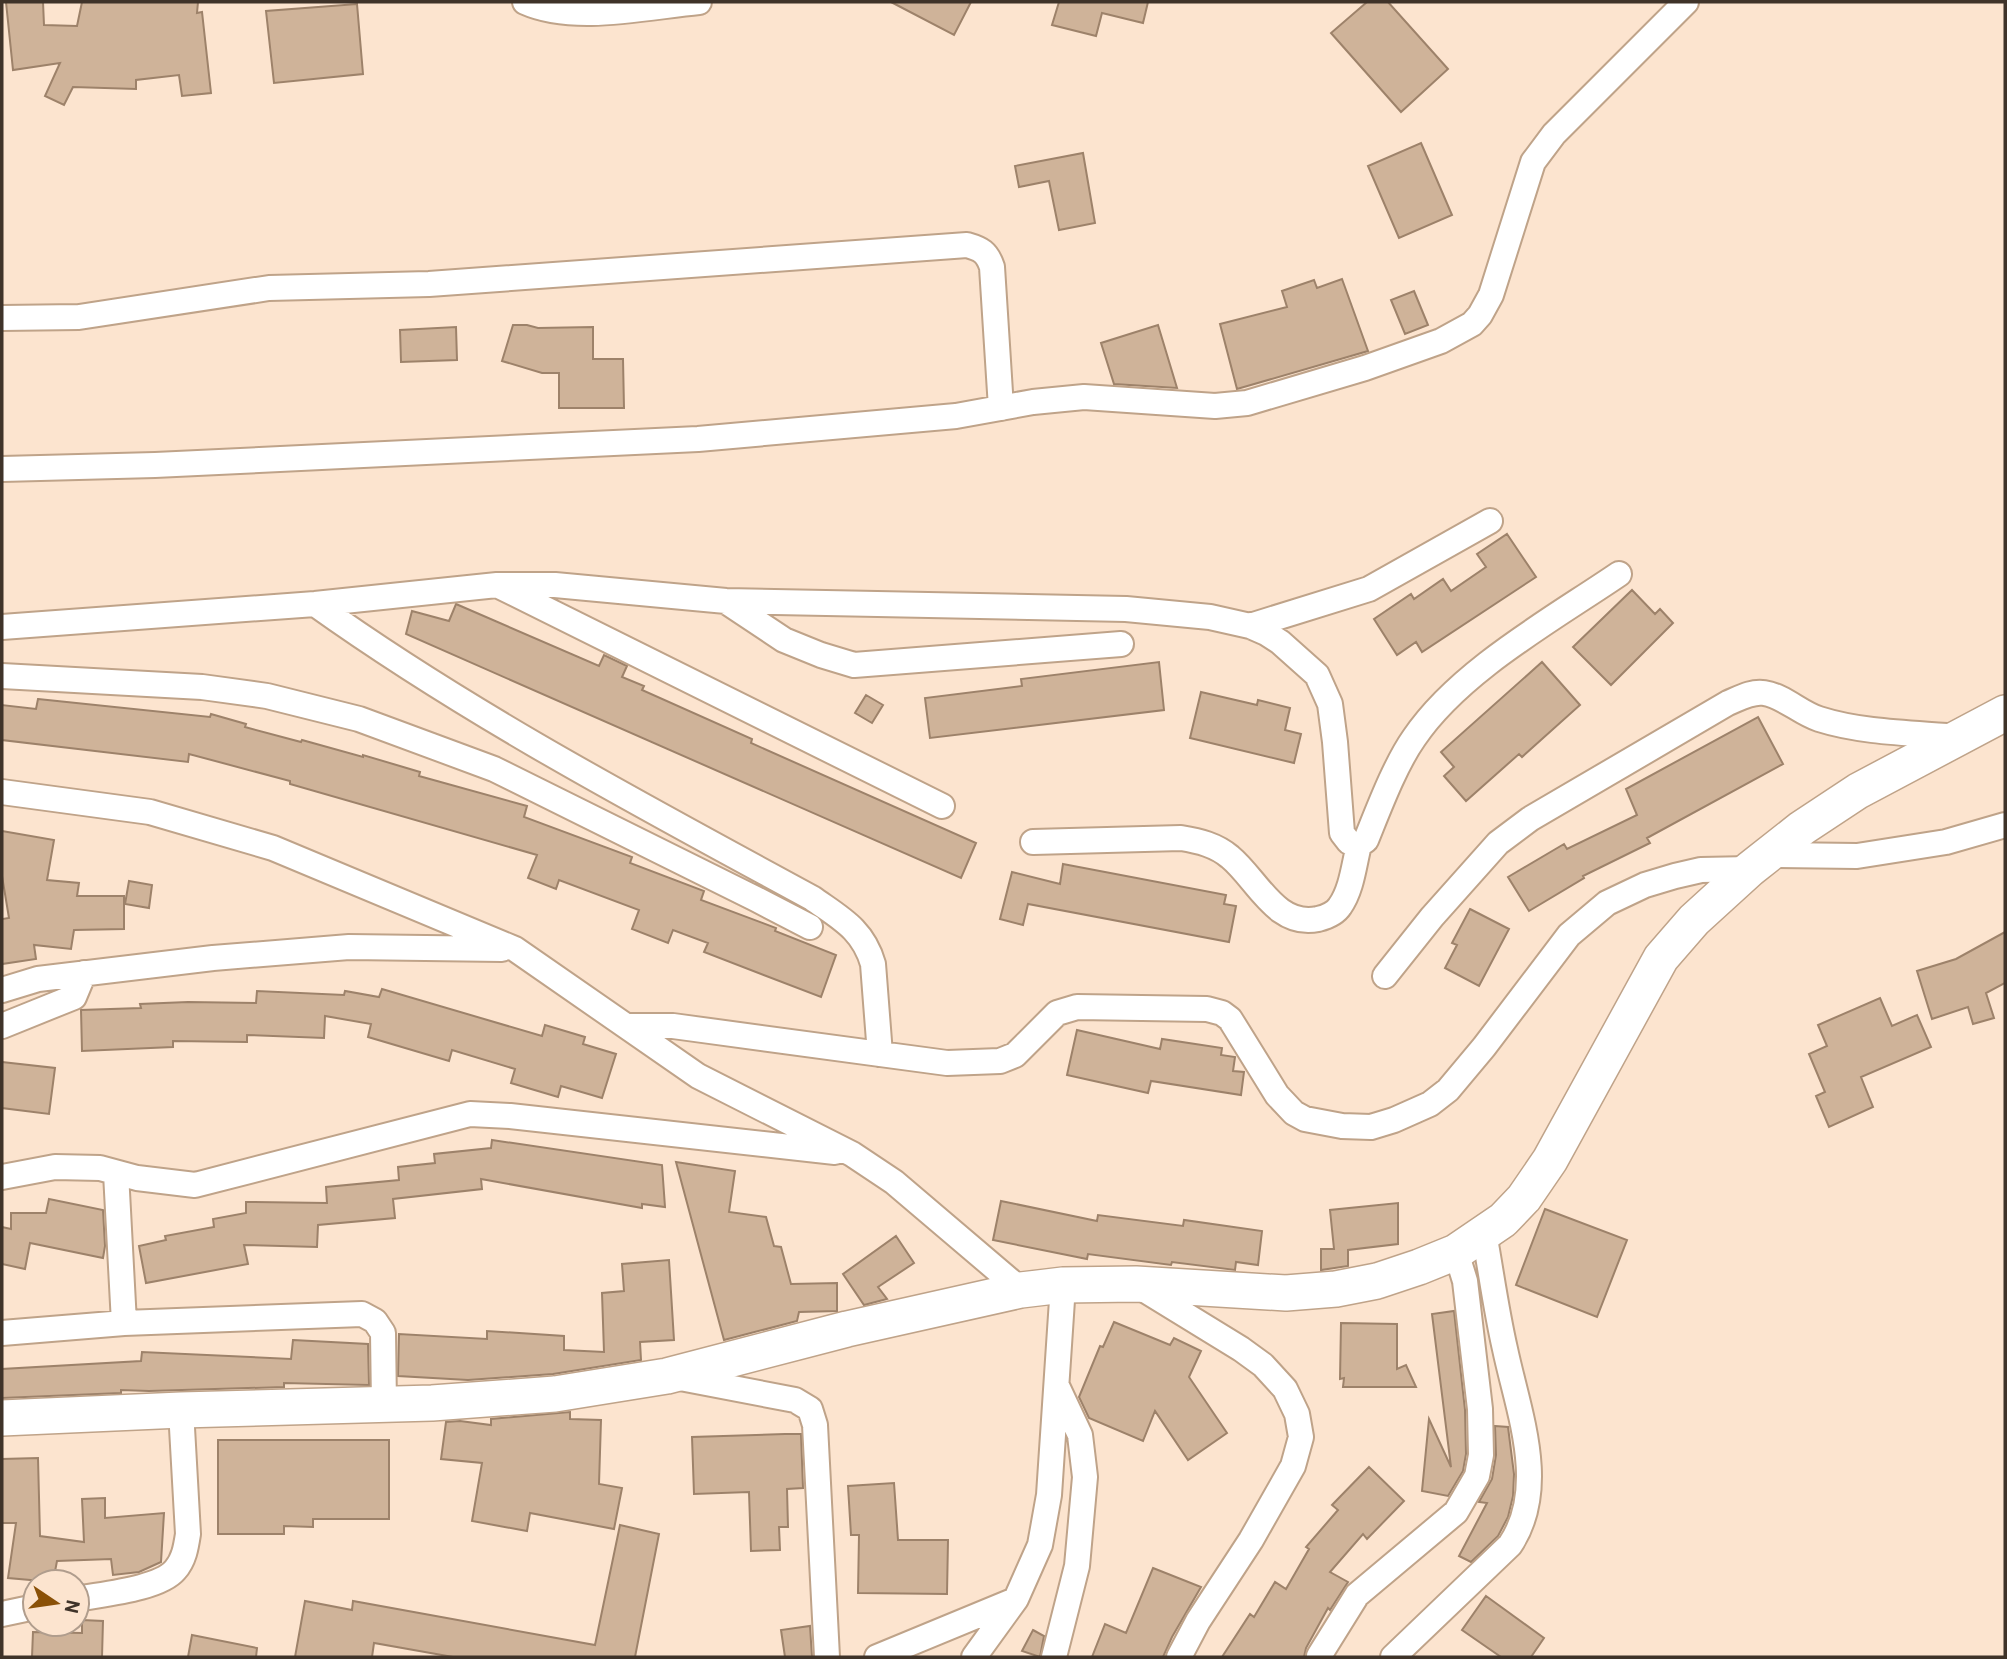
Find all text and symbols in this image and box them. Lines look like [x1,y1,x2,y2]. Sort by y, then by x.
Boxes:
north arrow [21,1568,91,1638]
text: N [60,1598,86,1616]

